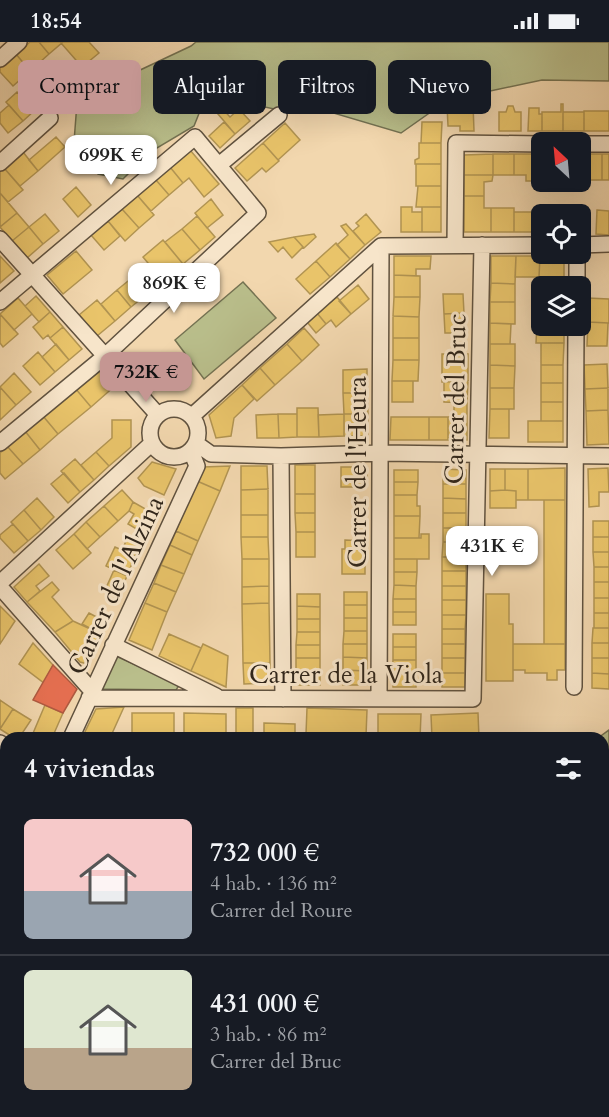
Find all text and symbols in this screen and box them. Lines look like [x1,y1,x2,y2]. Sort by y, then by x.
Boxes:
text: 18:54 [30,6,81,36]
chip: Comprar [18,60,141,114]
chip: Alquilar [153,60,266,114]
chip: Filtros [278,60,376,114]
chip: Nuevo [388,60,491,114]
north arrow [531,132,591,192]
map controls [531,132,591,336]
pin: 699K € [62,135,160,186]
text: 699K € [79,141,143,168]
button: locate [531,204,591,264]
pin: 869K € [125,263,223,314]
text: 869K € [142,269,206,296]
button: layers [531,276,591,336]
street label: Carrer del Bruc [437,313,474,485]
pin: 732K € [97,352,195,403]
text: 732K € [114,358,178,385]
street label: Carrer de l'Heura [340,376,375,568]
street label: Carrer de l'Alzina [59,490,172,680]
pin: 431K € [443,526,541,577]
text: 431K € [460,532,524,559]
street label: Carrer de la Viola [249,657,443,692]
text: 4 viviendas [24,751,155,786]
icon: filters [552,752,585,785]
text: 732 000 € [210,835,319,870]
icon: home [72,843,144,915]
text: 4 hab. · 136 m² [210,870,337,897]
text: Carrer del Roure [210,897,352,924]
text: 431 000 € [210,986,319,1021]
icon: home [72,994,144,1066]
text: 3 hab. · 86 m² [210,1021,326,1048]
text: Carrer del Bruc [210,1048,341,1075]

